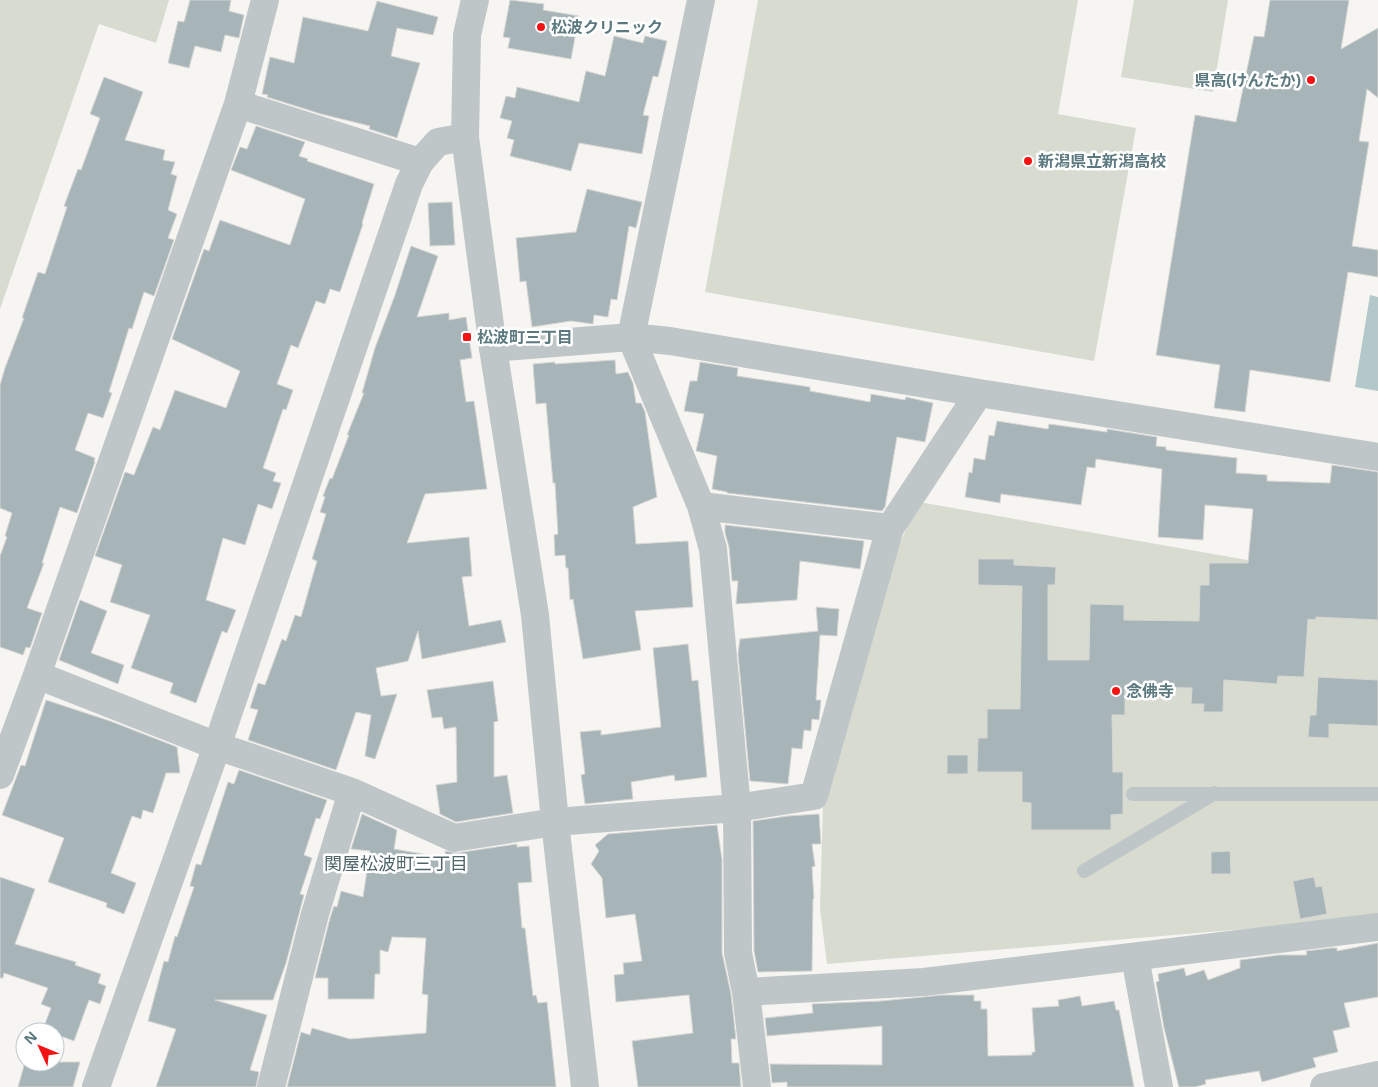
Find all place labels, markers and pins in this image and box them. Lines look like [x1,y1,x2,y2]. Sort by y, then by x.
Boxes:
place label: 松波クリニック [551,16,663,38]
marker: 松波クリニック [535,21,547,33]
place label: 県高(けんたか) [1194,69,1301,91]
marker: 県高(けんたか) [1305,74,1317,86]
place label: 新潟県立新潟高校 [1038,150,1166,172]
marker: 新潟県立新潟高校 [1022,155,1034,167]
place label: 松波町三丁目 [477,326,573,348]
marker: 松波町三丁目 [461,331,473,343]
place label: 念佛寺 [1126,680,1174,702]
marker: 念佛寺 [1110,685,1122,697]

